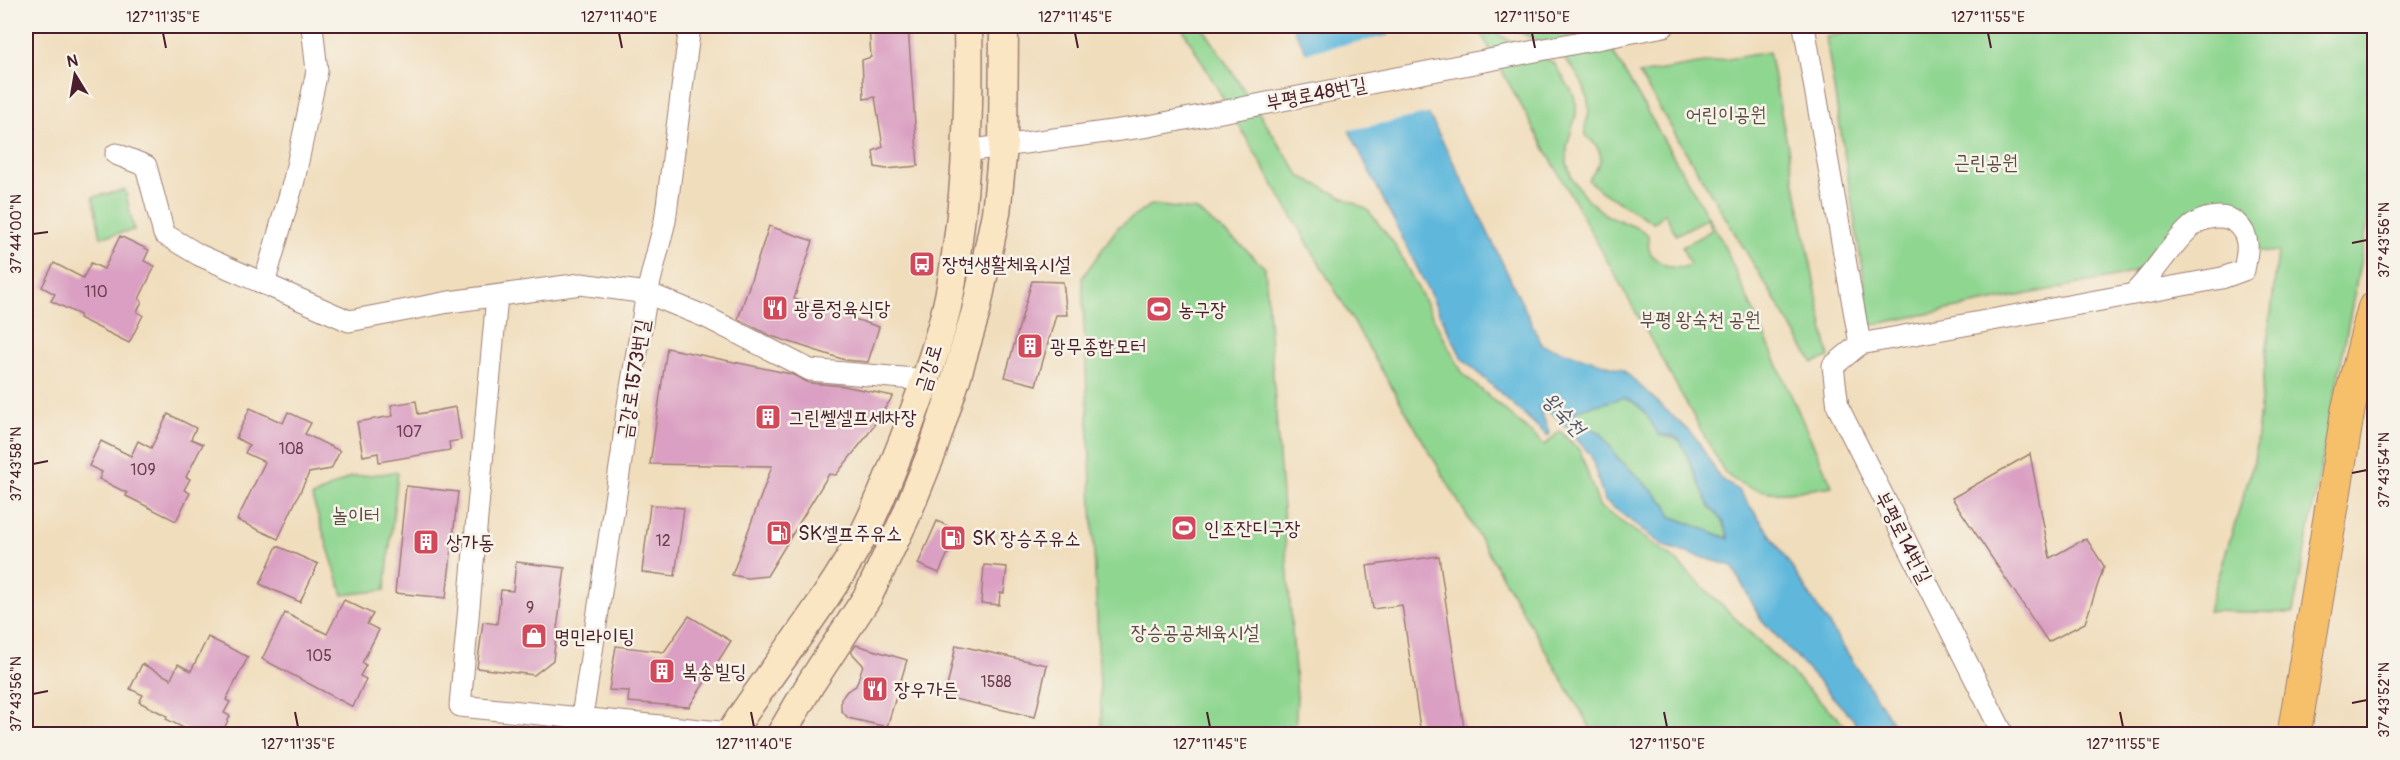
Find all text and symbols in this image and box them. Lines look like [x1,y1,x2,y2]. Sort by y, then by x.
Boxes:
text: 127°11'35"E [126,8,200,27]
text: 127°11'40"E [581,8,657,27]
text: 127°11'45"E [1038,8,1112,27]
text: 127°11'50"E [1494,8,1570,27]
text: 127°11'55"E [1951,8,2025,27]
north arrow [45,45,105,105]
text: N [65,50,80,72]
street label: 부평로48번길 [1264,71,1369,116]
park label: 어린이공원 [1686,102,1766,127]
park label: 근린공원 [1954,150,2018,175]
text: 37°44'00"N [7,194,26,274]
text: 37°43'56"N [2375,202,2394,278]
bus stop icon: 장현생활체육시설 [907,249,937,279]
place label: 장현생활체육시설 [942,252,1071,277]
house number: 110 [84,282,108,302]
restaurant icon: 광릉정육식당 [760,293,790,323]
sports icon: 농구장 [1144,294,1174,324]
place label: 광릉정육식당 [794,296,891,321]
place label: 농구장 [1178,297,1226,322]
park label: 부평 왕숙천 공원 [1639,307,1761,332]
street label: 금강로1573번길 [612,317,655,441]
building icon: 광무종합모터 [1015,331,1045,361]
place label: 광무종합모터 [1050,334,1147,359]
street label: 금강로 [909,341,947,395]
water label: 왕숙천 [1536,387,1592,443]
building icon: 그린쎌셀프세차장 [753,402,783,432]
place label: 그린쎌셀프세차장 [788,405,917,430]
house number: 107 [396,422,422,442]
text: 37°43'58"N [7,427,26,501]
text: 37°43'54"N [2375,432,2394,508]
house number: 108 [278,439,304,459]
house number: 109 [130,460,156,480]
street label: 부평로14번길 [1870,487,1937,587]
park label: 놀이터 [332,503,380,528]
sports icon: 인조잔디구장 [1169,513,1199,543]
place label: 인조잔디구장 [1204,516,1301,541]
fuel station icon: SK셀프주유소 [764,518,794,548]
place label: SK셀프주유소 [798,521,902,546]
fuel station icon: SK 장승주유소 [938,523,968,553]
place label: SK 장승주유소 [972,526,1081,551]
building icon: 상가동 [411,527,441,557]
place label: 상가동 [446,530,494,555]
house number: 12 [655,531,671,551]
house number: 9 [526,598,534,618]
park label: 장승공공체육시설 [1131,620,1259,645]
shop icon: 명민라이팅 [519,621,549,651]
place label: 명민라이팅 [554,624,634,649]
house number: 105 [306,646,332,666]
text: 37°43'56"N [7,656,26,732]
building icon: 복송빌딩 [647,656,677,686]
place label: 복송빌딩 [682,659,746,684]
text: 37°43'52"N [2375,662,2394,738]
house number: 1588 [980,672,1012,692]
restaurant icon: 장우가든 [860,674,890,704]
place label: 장우가든 [894,677,958,702]
text: 127°11'35"E [261,735,335,754]
text: 127°11'40"E [716,735,792,754]
text: 127°11'45"E [1173,735,1247,754]
text: 127°11'50"E [1629,735,1705,754]
text: 127°11'55"E [2086,735,2160,754]

